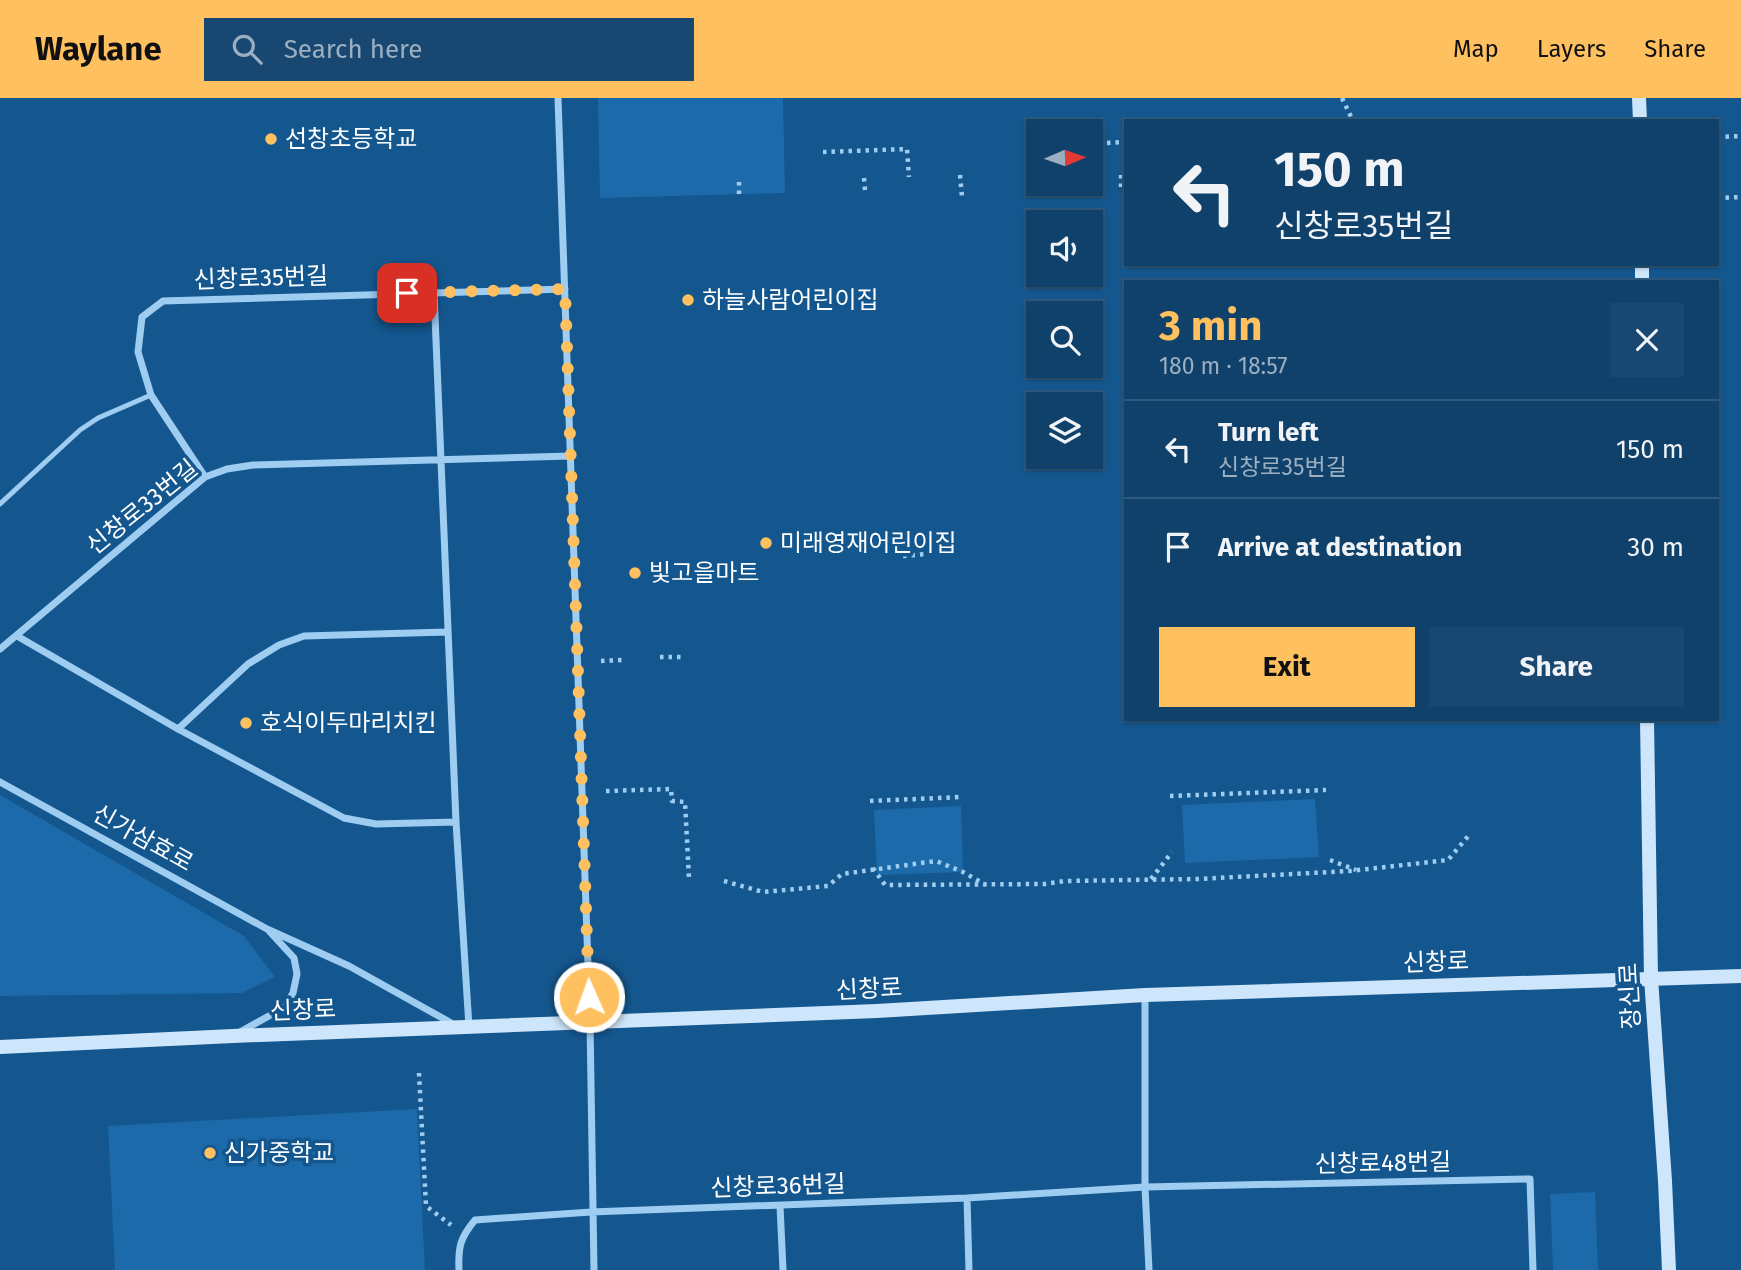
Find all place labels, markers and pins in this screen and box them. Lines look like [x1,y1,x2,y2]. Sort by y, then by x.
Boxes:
place label: 선창초등학교 [285,125,417,153]
marker: 선창초등학교 [263,131,279,147]
pin [377,263,437,323]
place label: 하늘사람어린이집 [702,286,879,314]
marker: 하늘사람어린이집 [680,292,696,308]
place label: 미래영재어린이집 [780,529,957,557]
marker: 미래영재어린이집 [758,535,774,551]
place label: 빛고을마트 [649,559,759,587]
marker: 빛고을마트 [627,565,643,581]
place label: 호식이두마리치킨 [260,709,437,737]
marker: 호식이두마리치킨 [238,715,254,731]
place label: 신가중학교 [224,1139,334,1167]
marker: 신가중학교 [202,1145,218,1161]

